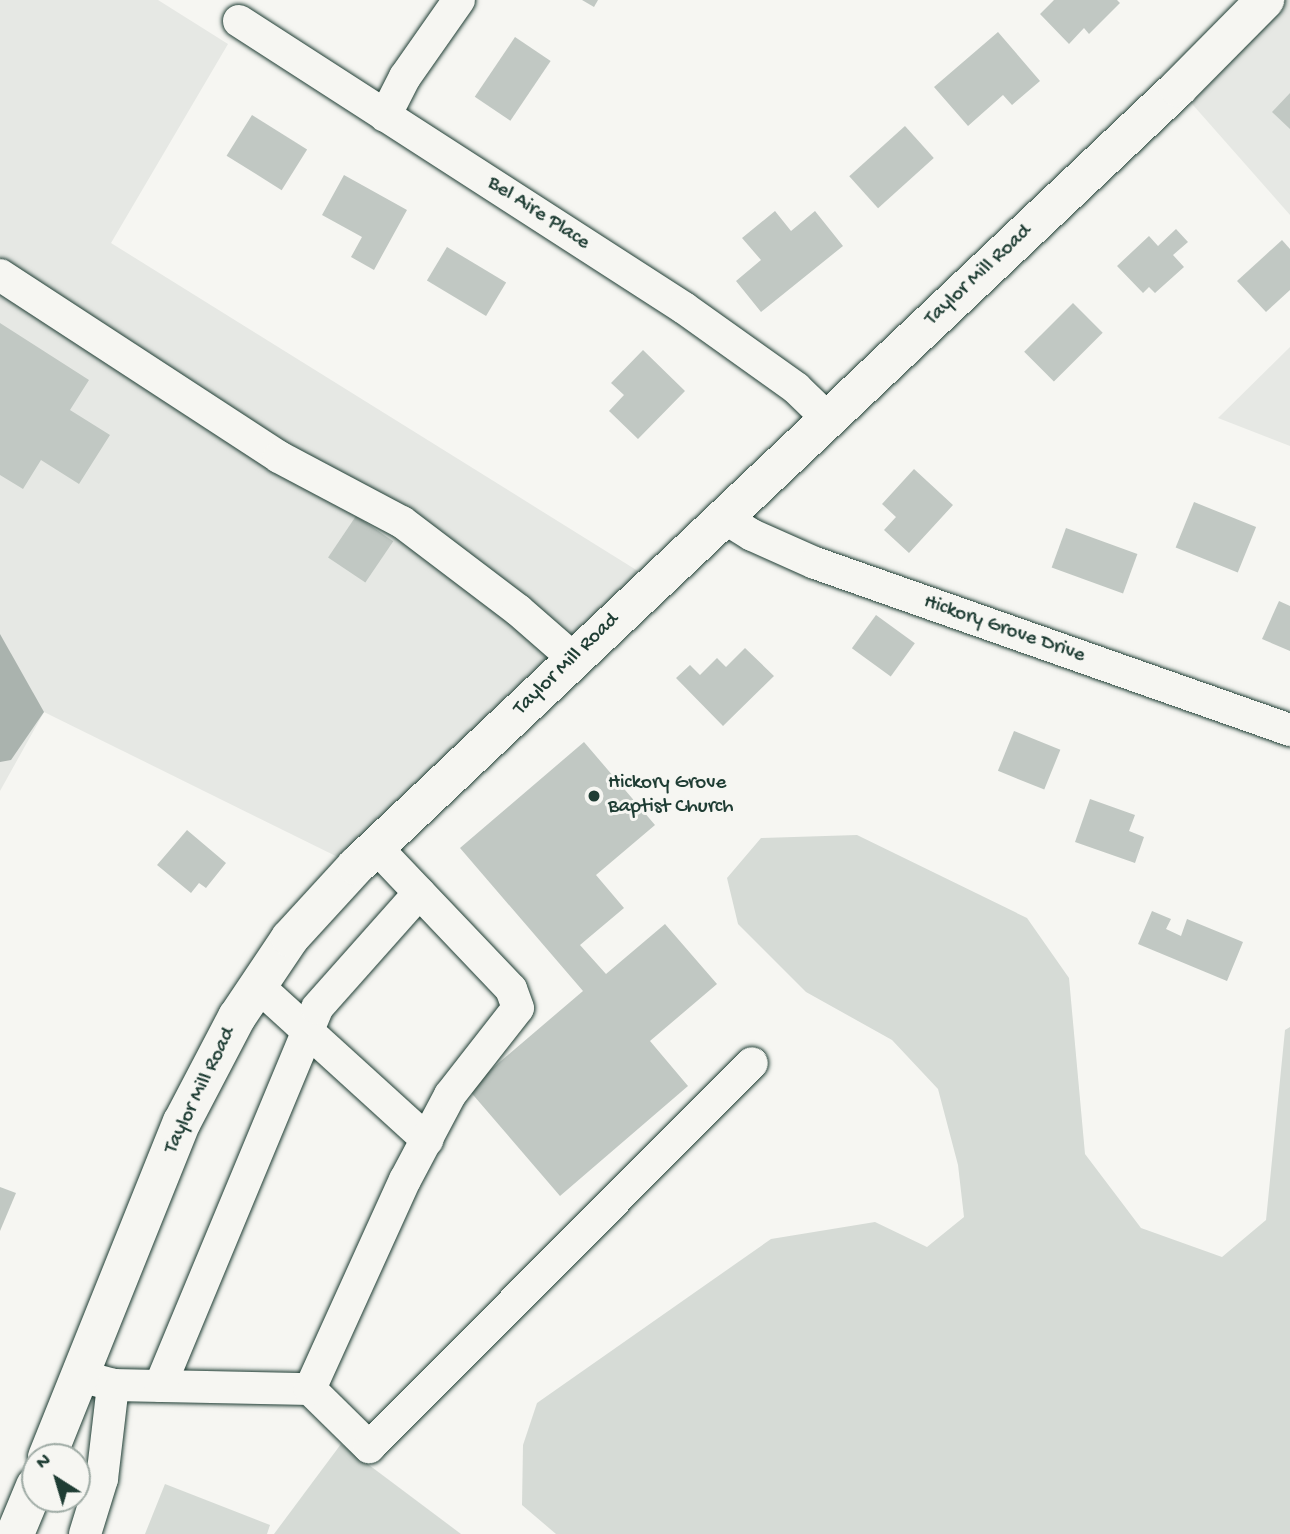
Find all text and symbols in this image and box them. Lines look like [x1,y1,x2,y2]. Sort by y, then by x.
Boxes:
street label: Bel Aire Place [482,172,594,256]
street label: Taylor Mill Road [920,220,1038,332]
street label: Hickory Grove Drive [920,591,1088,669]
street label: Taylor Mill Road [509,608,625,722]
place label: Hickory Grove Baptist Church [608,771,733,821]
marker: Hickory Grove Baptist Church [586,788,602,804]
street label: Taylor Mill Road [160,1024,242,1158]
north arrow [21,1443,91,1513]
text: N [32,1450,56,1475]

